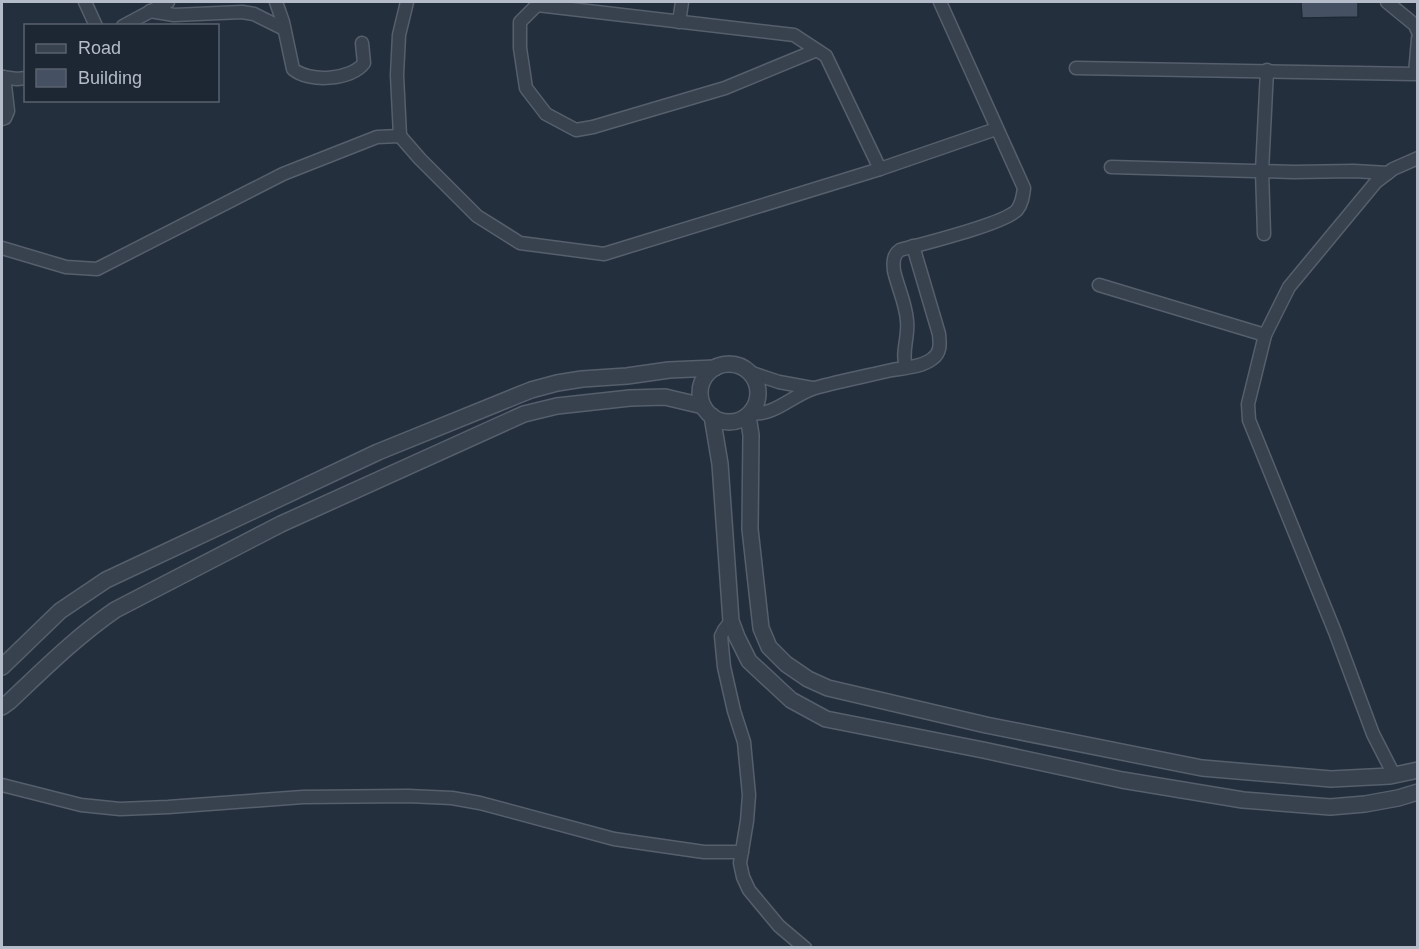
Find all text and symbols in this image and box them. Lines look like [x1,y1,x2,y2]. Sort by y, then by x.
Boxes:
legend [24,24,219,102]
text: Road [78,38,121,58]
text: Building [78,68,142,88]

